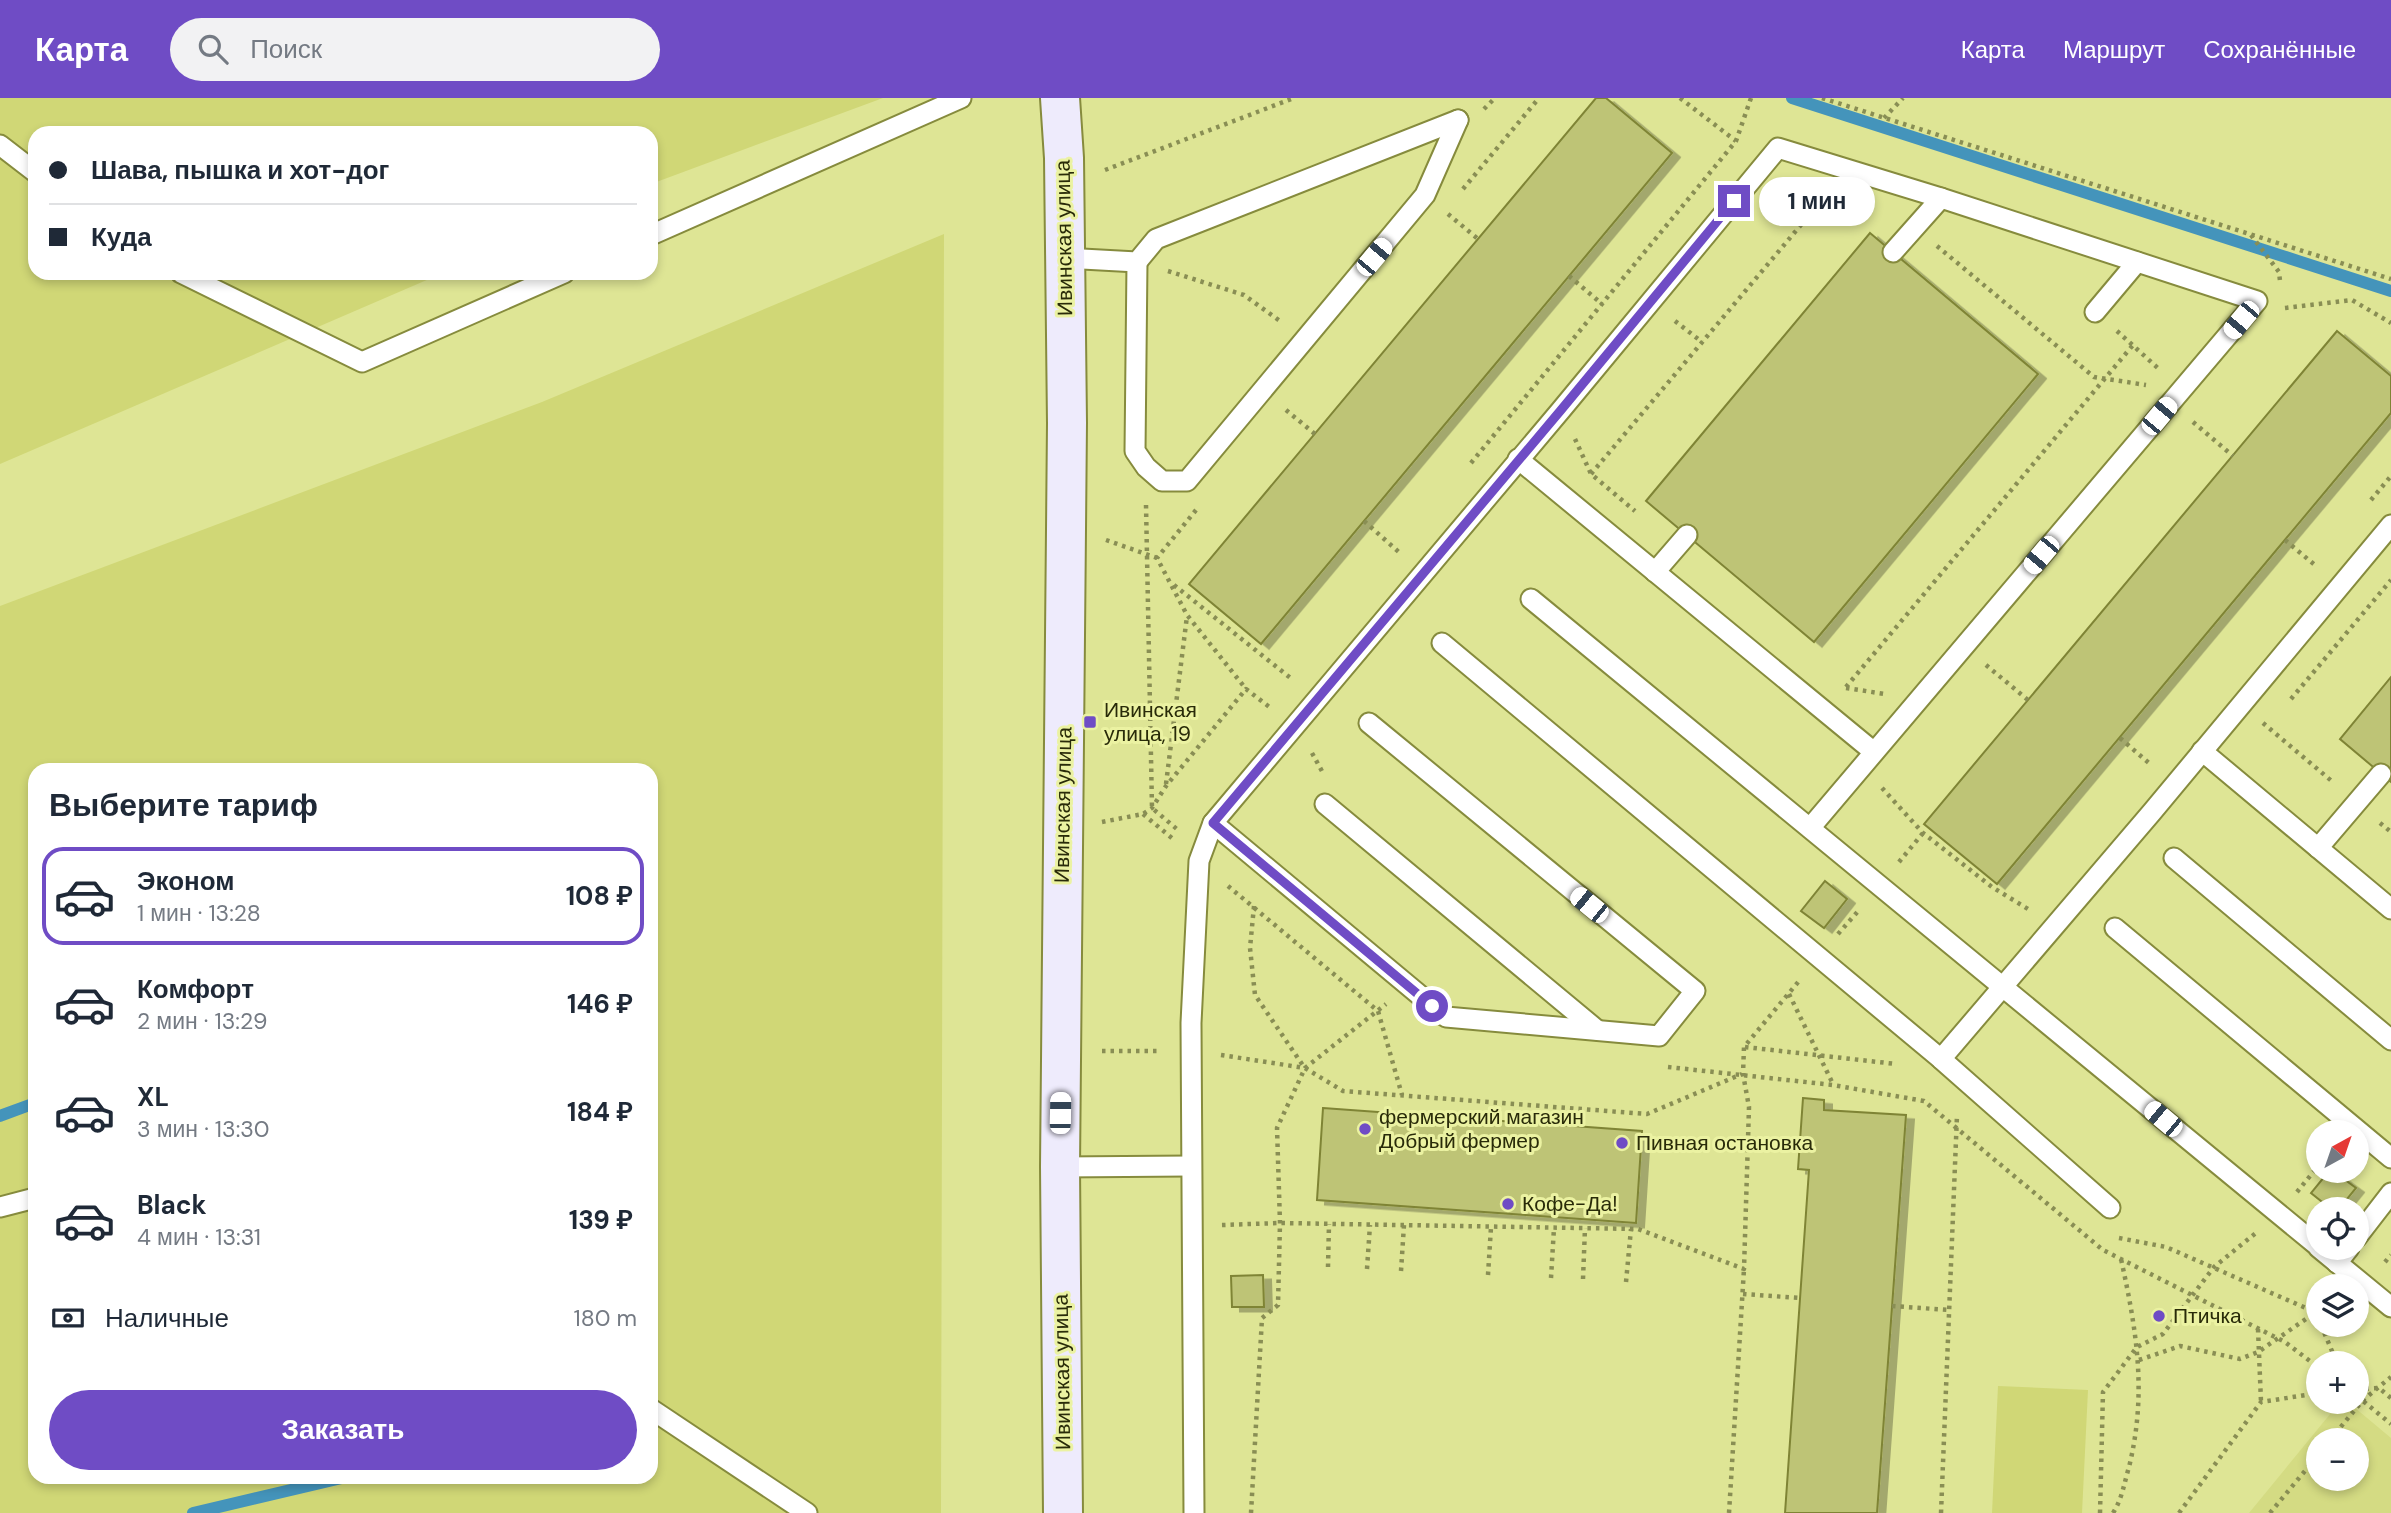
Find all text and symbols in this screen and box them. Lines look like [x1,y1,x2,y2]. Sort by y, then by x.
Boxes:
search box [170,18,660,81]
text: Карта [35,28,128,71]
icon: search [194,30,232,68]
text: Поиск [250,32,322,66]
text: Карта [1961,34,2025,65]
text: Маршрут [2063,34,2165,65]
text: Сохранённые [2203,34,2356,65]
text: Шава, пышка и хот-дог [91,153,389,187]
street label: Ивинская улица [1049,159,1079,316]
callout: 1 мин [1758,176,1874,226]
route end [1718,185,1750,217]
text: 1 мин [1788,186,1846,216]
text: Куда [91,220,152,254]
car [1353,234,1396,280]
car [2220,297,2263,343]
car [2138,393,2181,439]
car [2020,532,2063,578]
place label: Ивинская улица, 19 [1104,696,1197,748]
marker: Ивинская улица, 19 [1082,714,1098,730]
street label: Ивинская улица [1048,726,1078,883]
text: Выберите тариф [49,784,318,826]
text: Эконом [137,864,235,898]
icon: car [53,865,116,928]
text: 108 ₽ [566,879,633,913]
car [1567,884,1612,926]
text: 1 мин · 13:28 [137,898,261,928]
text: Комфорт [137,972,254,1006]
icon: car [53,973,116,1036]
text: 146 ₽ [567,987,633,1021]
route start [1416,990,1448,1022]
text: 2 мин · 13:29 [137,1006,267,1036]
text: XL [137,1080,169,1114]
icon: car [53,1081,116,1144]
car [1050,1092,1071,1134]
text: 184 ₽ [567,1095,633,1129]
car [2141,1097,2186,1141]
place label: фермерский магазин Добрый фермер [1379,1103,1584,1155]
text: 3 мин · 13:30 [137,1114,270,1144]
north arrow [2306,1120,2370,1183]
map controls [2306,1120,2369,1491]
marker: фермерский магазин Добрый фермер [1357,1121,1373,1137]
place label: Пивная остановка [1636,1129,1814,1157]
marker: Пивная остановка [1614,1135,1630,1151]
text: Black [137,1188,207,1222]
icon: car [53,1189,116,1252]
place label: Кофе-Да! [1522,1190,1617,1218]
marker: Кофе-Да! [1500,1196,1516,1212]
button: locate [2306,1197,2369,1260]
text: 139 ₽ [569,1203,633,1237]
text: 4 мин · 13:31 [137,1222,261,1252]
button: layers [2306,1274,2369,1337]
street label: Ивинская улица [1047,1293,1077,1450]
icon: cash [49,1299,87,1337]
text: Наличные [105,1301,229,1335]
place label: Птичка [2173,1302,2242,1330]
text: 180 m [573,1303,637,1333]
marker: Птичка [2151,1308,2167,1324]
button: + [2306,1351,2369,1414]
button: Заказать [49,1390,637,1470]
button: − [2306,1428,2369,1491]

